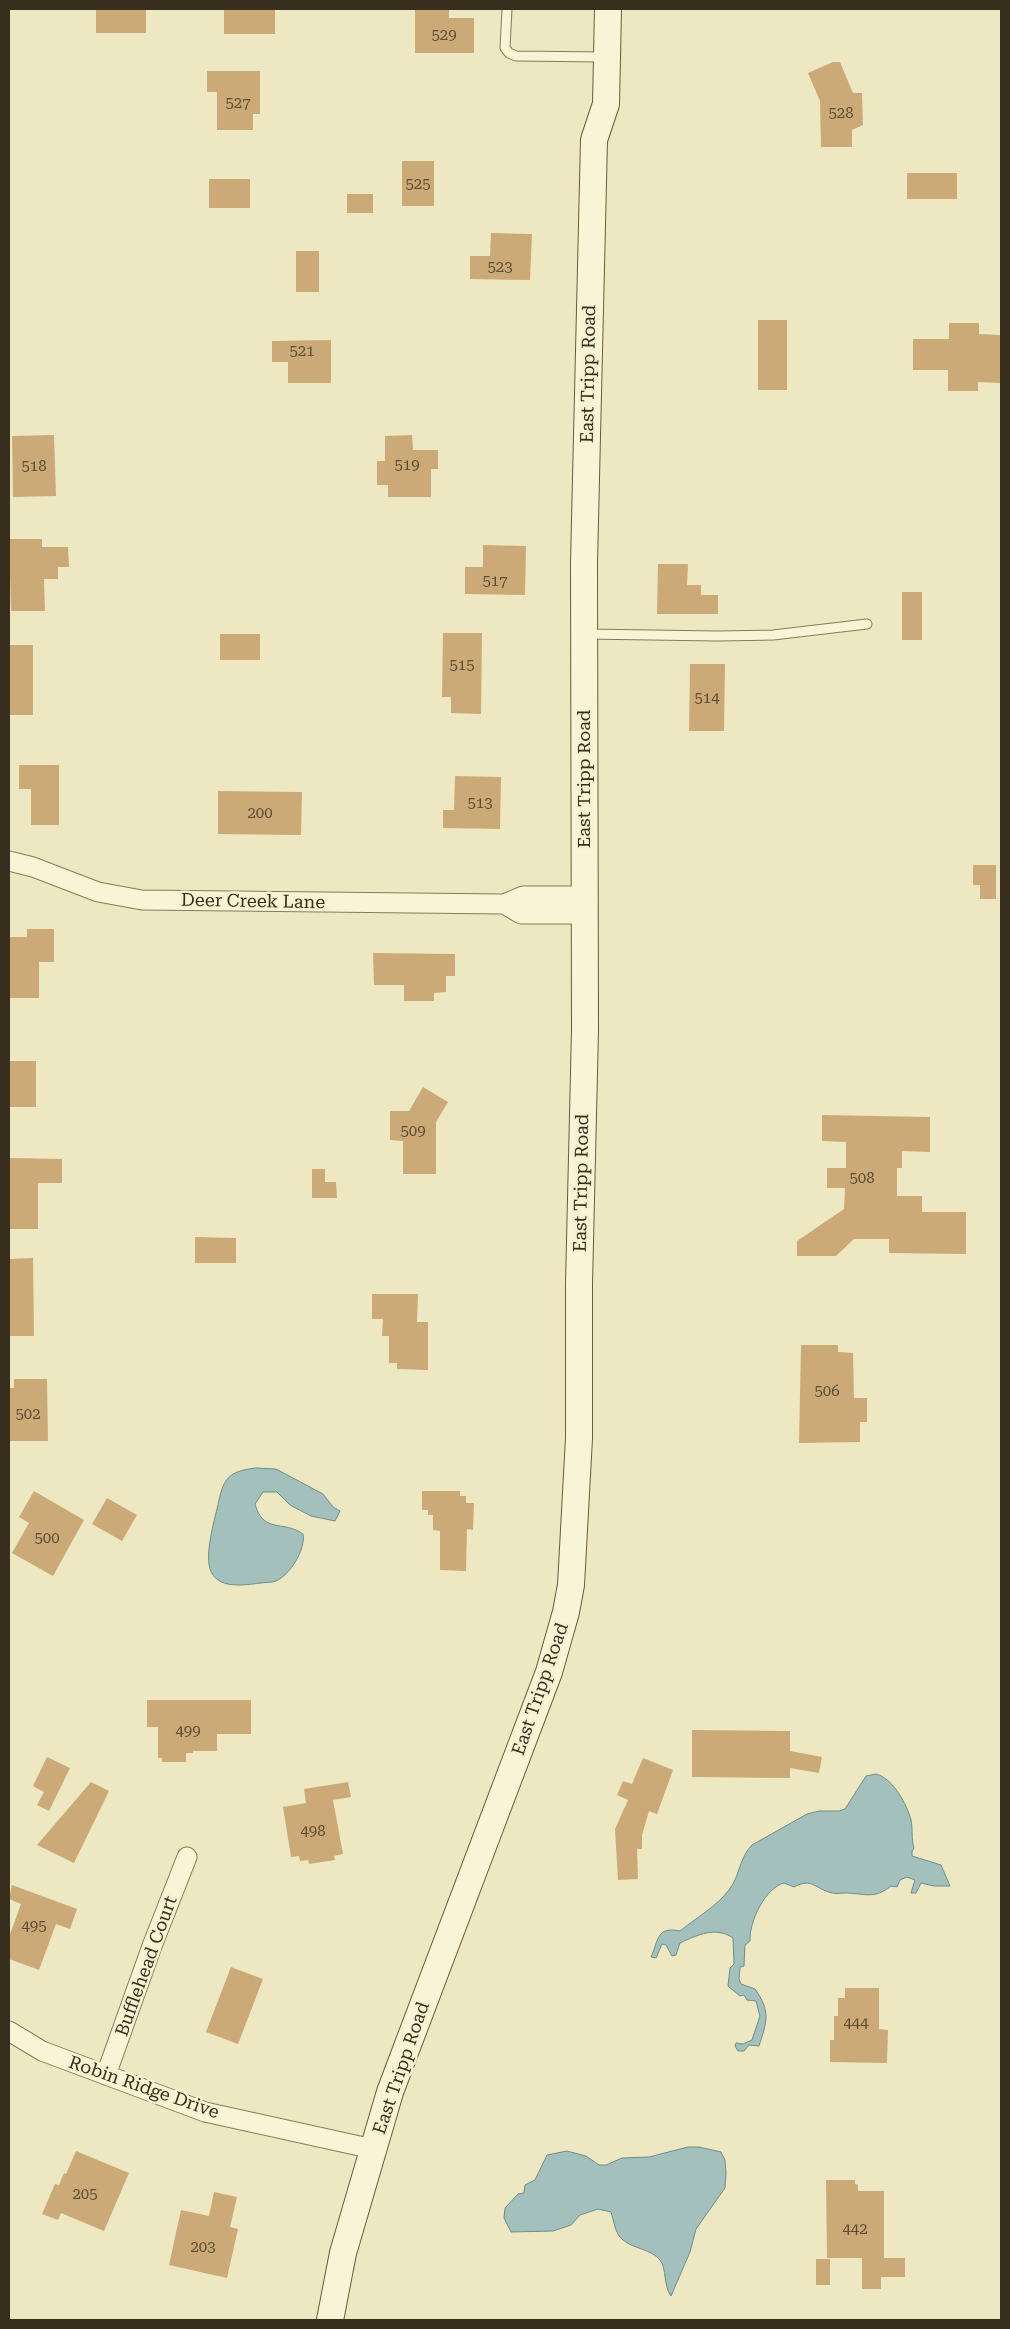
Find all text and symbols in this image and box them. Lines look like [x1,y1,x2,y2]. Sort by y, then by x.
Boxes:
house number: 529 [431,26,457,44]
house number: 527 [225,94,251,112]
house number: 528 [828,104,854,122]
house number: 525 [405,175,431,193]
house number: 523 [487,258,513,276]
street label: East Tripp Road [576,304,599,443]
house number: 521 [289,342,315,360]
house number: 519 [394,456,420,474]
house number: 518 [21,457,47,475]
house number: 517 [482,572,508,590]
house number: 515 [449,656,475,674]
house number: 514 [694,689,720,707]
street label: East Tripp Road [573,709,594,848]
house number: 513 [467,794,493,812]
house number: 200 [247,804,273,822]
street label: Deer Creek Lane [181,889,325,912]
street label: East Tripp Road [569,1113,592,1252]
house number: 509 [400,1122,426,1140]
house number: 508 [849,1169,875,1187]
house number: 506 [814,1382,840,1400]
house number: 502 [15,1405,41,1423]
house number: 500 [34,1529,60,1547]
street label: East Tripp Road [507,1619,572,1758]
house number: 499 [175,1722,201,1740]
house number: 498 [300,1822,326,1840]
street label: Bufflehead Court [110,1893,181,2039]
house number: 495 [21,1917,47,1935]
street label: East Tripp Road [368,1998,433,2137]
house number: 444 [843,2014,869,2032]
street label: Robin Ridge Drive [66,2051,222,2122]
house number: 205 [72,2185,98,2203]
house number: 442 [842,2220,868,2238]
house number: 203 [190,2238,216,2256]

